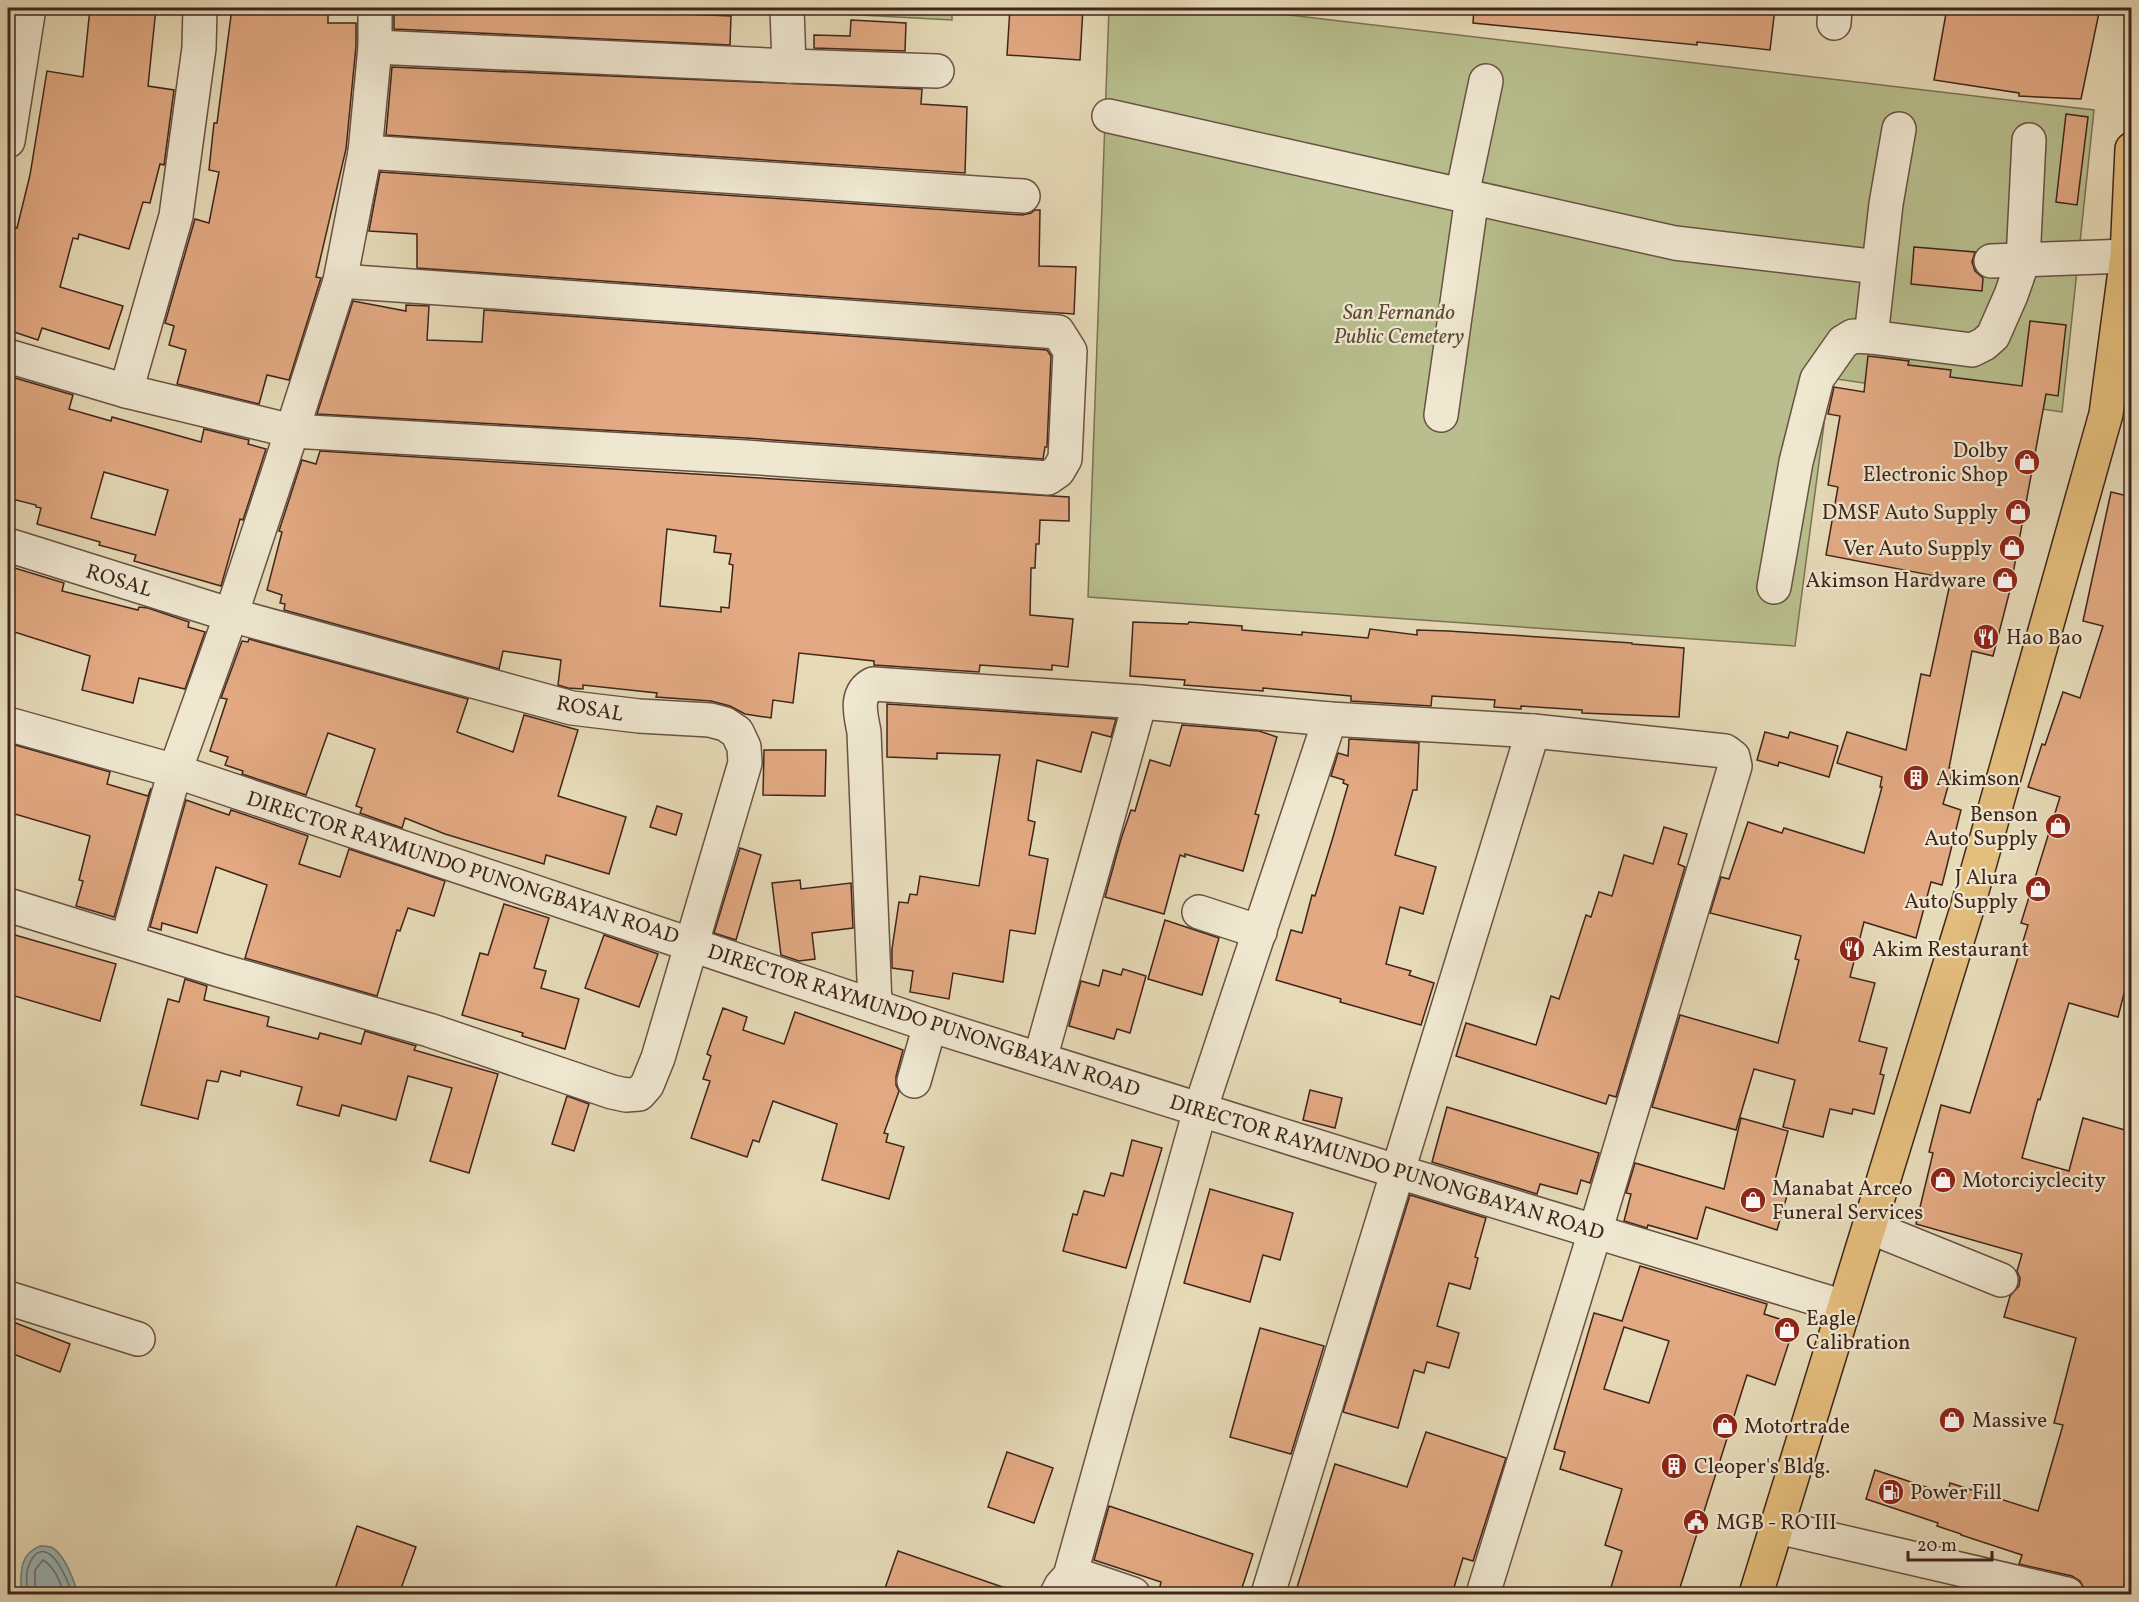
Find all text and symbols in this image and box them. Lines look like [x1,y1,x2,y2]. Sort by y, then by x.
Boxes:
park label: San Fernando Public Cemetery [1334,299,1465,352]
place label: Dolby Electronic Shop [1863,437,2009,490]
shop icon: Dolby Electronic Shop [2012,447,2042,477]
shop icon: DMSF Auto Supply [2003,497,2033,527]
place label: DMSF Auto Supply [1822,499,1999,528]
shop icon: Ver Auto Supply [1997,533,2027,563]
place label: Ver Auto Supply [1843,535,1993,564]
street label: ROSAL [82,558,155,605]
shop icon: Akimson Hardware [1990,565,2020,595]
place label: Akimson Hardware [1806,567,1986,596]
restaurant icon: Hao Bao [1971,622,2001,652]
place label: Hao Bao [2006,624,2082,653]
street label: ROSAL [554,689,626,730]
building icon: Akimson [1901,763,1931,793]
place label: Akimson [1936,765,2020,794]
street label: DIRECTOR RAYMUNDO PUNONGBAYAN ROAD [243,785,683,952]
place label: Benson Auto Supply [1924,801,2039,854]
shop icon: Benson Auto Supply [2043,811,2073,841]
place label: J Alura Auto Supply [1904,864,2019,917]
shop icon: J Alura Auto Supply [2023,874,2053,904]
restaurant icon: Akim Restaurant [1837,934,1867,964]
place label: Akim Restaurant [1872,936,2029,965]
street label: DIRECTOR RAYMUNDO PUNONGBAYAN ROAD [704,938,1144,1105]
street label: DIRECTOR RAYMUNDO PUNONGBAYAN ROAD [1166,1088,1608,1249]
shop icon: Motorciyclecity [1928,1165,1958,1195]
place label: Motorciyclecity [1962,1167,2106,1196]
place label: Manabat Arceo Funeral Services [1772,1175,1923,1228]
shop icon: Manabat Arceo Funeral Services [1738,1185,1768,1215]
place label: Eagle Calibration [1806,1305,1911,1358]
shop icon: Eagle Calibration [1772,1315,1802,1345]
shop icon: Massive [1937,1405,1967,1435]
place label: Massive [1972,1407,2047,1436]
shop icon: Motortrade [1710,1411,1740,1441]
place label: Motortrade [1744,1413,1850,1442]
building icon: Cleoper's Bldg. [1659,1451,1689,1481]
place label: Cleoper's Bldg. [1694,1453,1830,1482]
fuel station icon: Power Fill [1876,1477,1906,1507]
place label: Power Fill [1910,1479,2002,1508]
public building icon: MGB - RO III [1681,1507,1711,1537]
place label: MGB - RO III [1716,1509,1837,1538]
scale bar [1908,1524,1992,1562]
text: 20 m [1917,1534,1957,1559]

